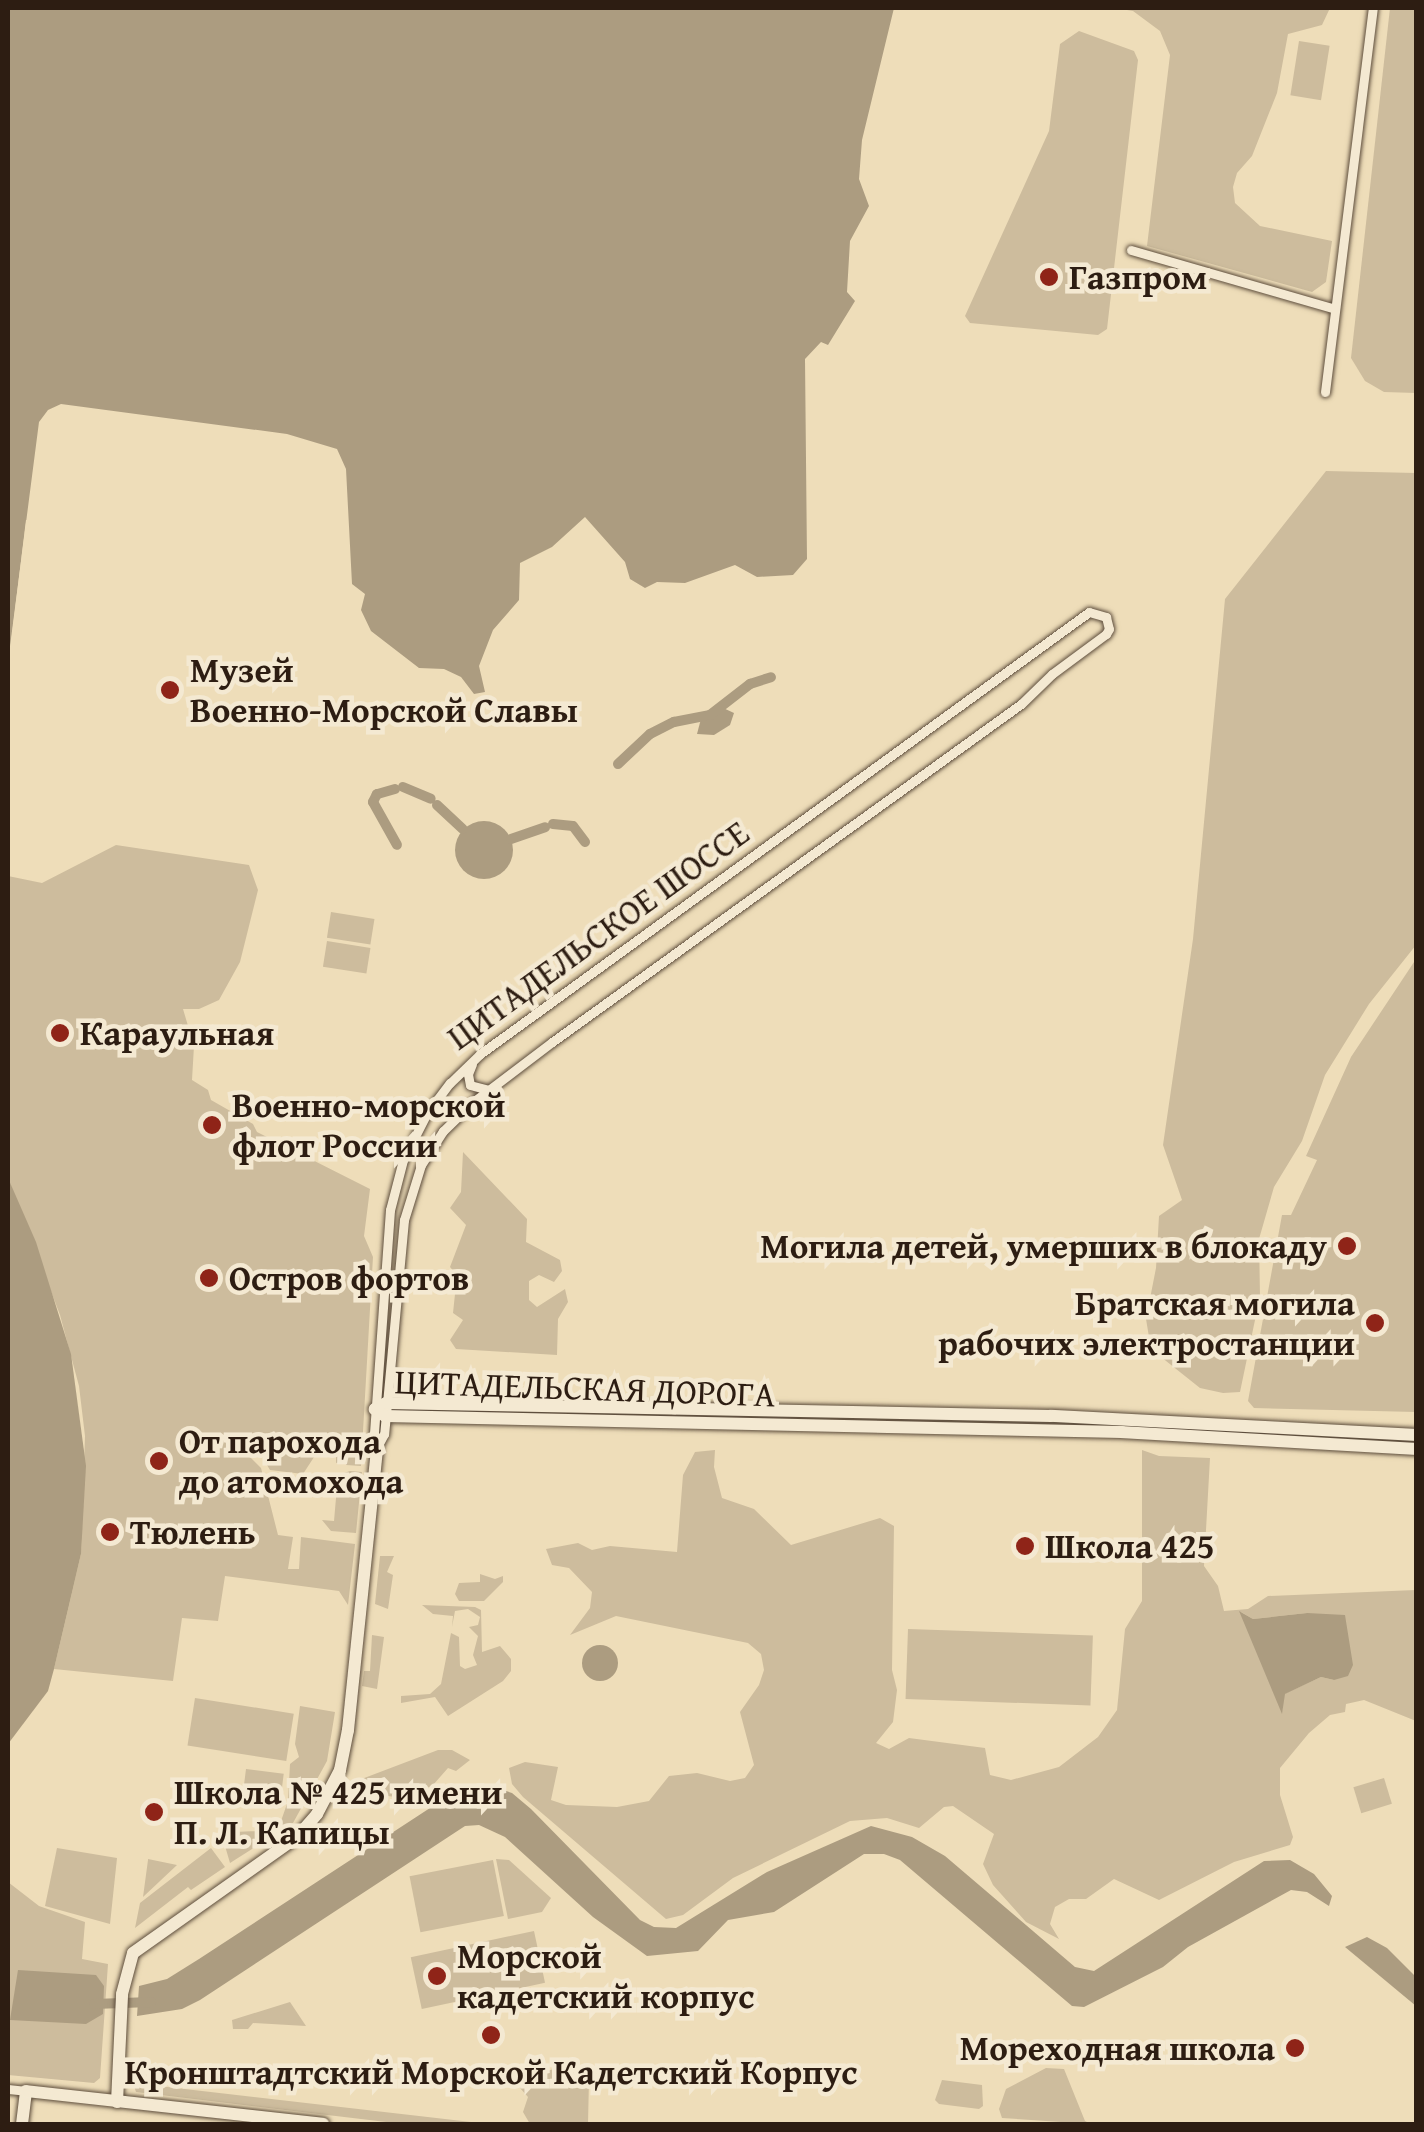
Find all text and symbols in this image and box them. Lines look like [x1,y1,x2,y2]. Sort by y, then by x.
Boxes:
place label: Газпром [1069,256,1207,298]
marker: Газпром [1038,266,1060,288]
place label: Музей Военно-Морской Славы [190,649,578,731]
marker: Музей Военно-Морской Славы [159,679,181,701]
street label: ЦИТАДЕЛЬСКОЕ ШОССЕ [439,812,757,1058]
place label: Караульная [80,1012,274,1054]
marker: Караульная [49,1022,71,1044]
place label: Военно-морской флот России [232,1084,505,1166]
marker: Военно-морской флот России [201,1114,223,1136]
place label: Могила детей, умерших в блокаду [760,1225,1327,1267]
marker: Могила детей, умерших в блокаду [1336,1235,1358,1257]
place label: Остров фортов [229,1257,469,1299]
marker: Остров фортов [198,1267,220,1289]
place label: Братская могила рабочих электростанции [938,1282,1355,1364]
marker: Братская могила рабочих электростанции [1364,1312,1386,1334]
street label: ЦИТАДЕЛЬСКАЯ ДОРОГА [394,1360,776,1416]
place label: От парохода до атомохода [179,1420,404,1502]
marker: От парохода до атомохода [148,1450,170,1472]
place label: Тюлень [130,1511,256,1553]
marker: Тюлень [99,1521,121,1543]
place label: Школа 425 [1045,1525,1215,1567]
marker: Школа 425 [1014,1535,1036,1557]
place label: Школа № 425 имени П. Л. Капицы [174,1771,502,1853]
marker: Школа № 425 имени П. Л. Капицы [143,1801,165,1823]
place label: Морской кадетский корпус [457,1935,754,2017]
marker: Морской кадетский корпус [426,1965,448,1987]
marker: Кронштадтский Морской Кадетский Корпус [480,2024,502,2046]
place label: Мореходная школа [960,2027,1275,2069]
marker: Мореходная школа [1284,2037,1306,2059]
place label: Кронштадтский Морской Кадетский Корпус [124,2051,858,2093]

